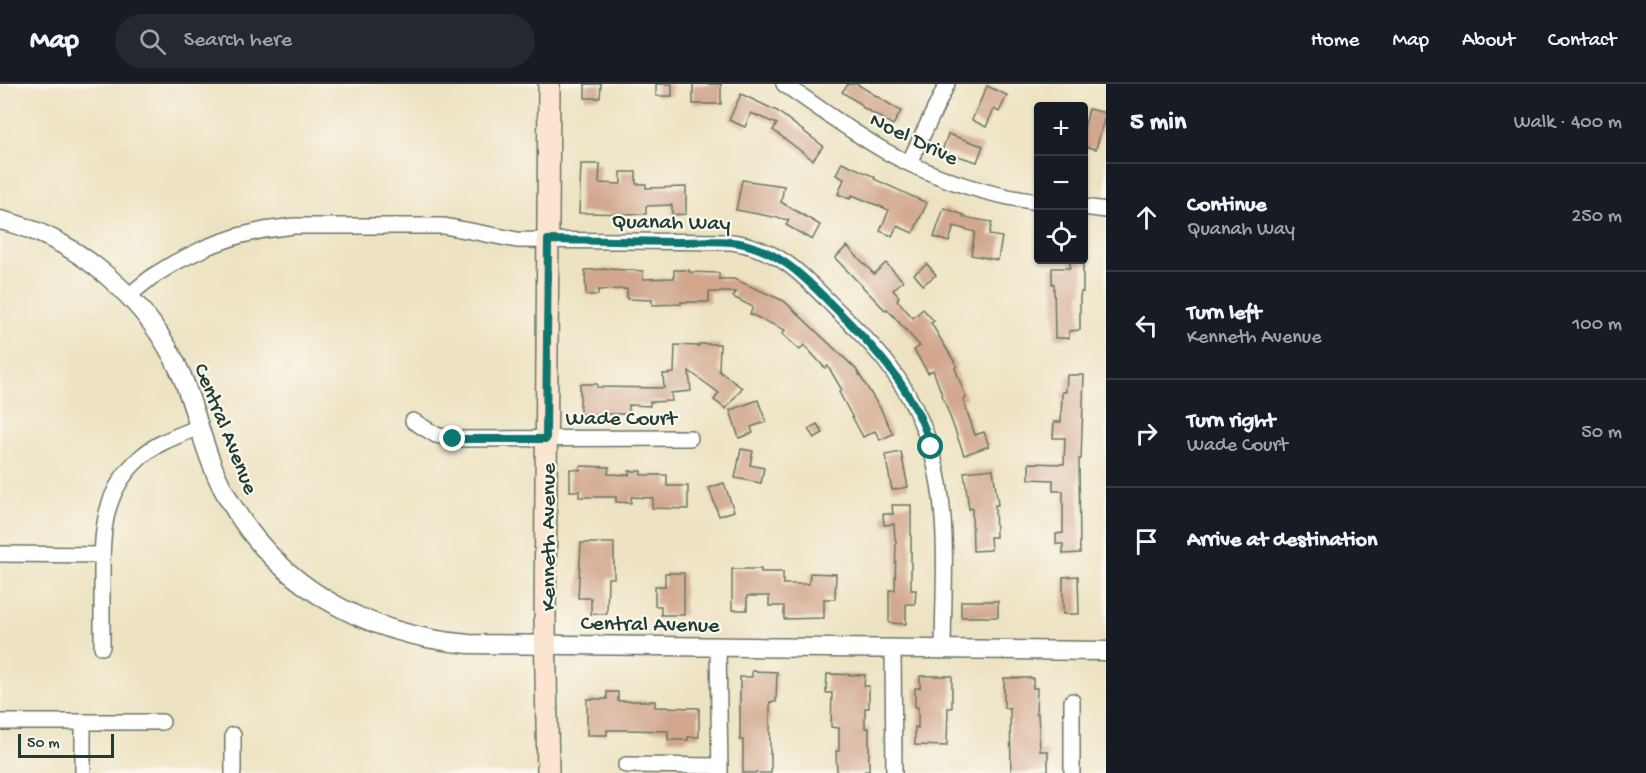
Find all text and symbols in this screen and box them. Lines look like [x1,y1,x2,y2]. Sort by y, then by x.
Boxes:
search box [115,14,535,68]
text: Map [30,25,79,58]
icon: search [136,25,169,58]
text: Search here [184,28,292,54]
text: Home [1311,29,1359,54]
text: Map [1392,29,1429,54]
text: About [1462,29,1515,54]
text: Contact [1548,29,1616,54]
map controls [1034,102,1088,264]
button: + [1034,102,1088,156]
street label: Noel Drive [865,108,962,173]
text: 5 min [1130,108,1186,139]
text: Walk · 400 m [1514,112,1622,135]
button: − [1034,156,1088,210]
text: Continue [1187,193,1267,219]
icon: ahead [1130,201,1163,234]
text: 250 m [1571,206,1622,229]
street label: Quanah Way [611,210,731,238]
button: locate [1034,210,1088,264]
text: Quanah Way [1187,219,1295,242]
text: Turn left [1187,301,1261,327]
icon: left [1130,309,1163,342]
text: 100 m [1572,314,1622,337]
text: Kenneth Avenue [1187,327,1321,350]
street label: Central Avenue [186,360,263,499]
street label: Wade Court [566,407,678,433]
text: Turn right [1187,409,1275,435]
icon: right [1130,417,1163,450]
text: 50 m [1581,422,1622,445]
route end [439,425,465,451]
route start [917,433,943,459]
text: Wade Court [1187,435,1288,458]
street label: Kenneth Avenue [537,462,563,611]
icon: arrive [1130,525,1163,558]
text: Arrive at destination [1187,528,1377,554]
street label: Central Avenue [580,612,720,640]
scale bar [18,731,114,758]
text: 50 m [27,735,60,754]

